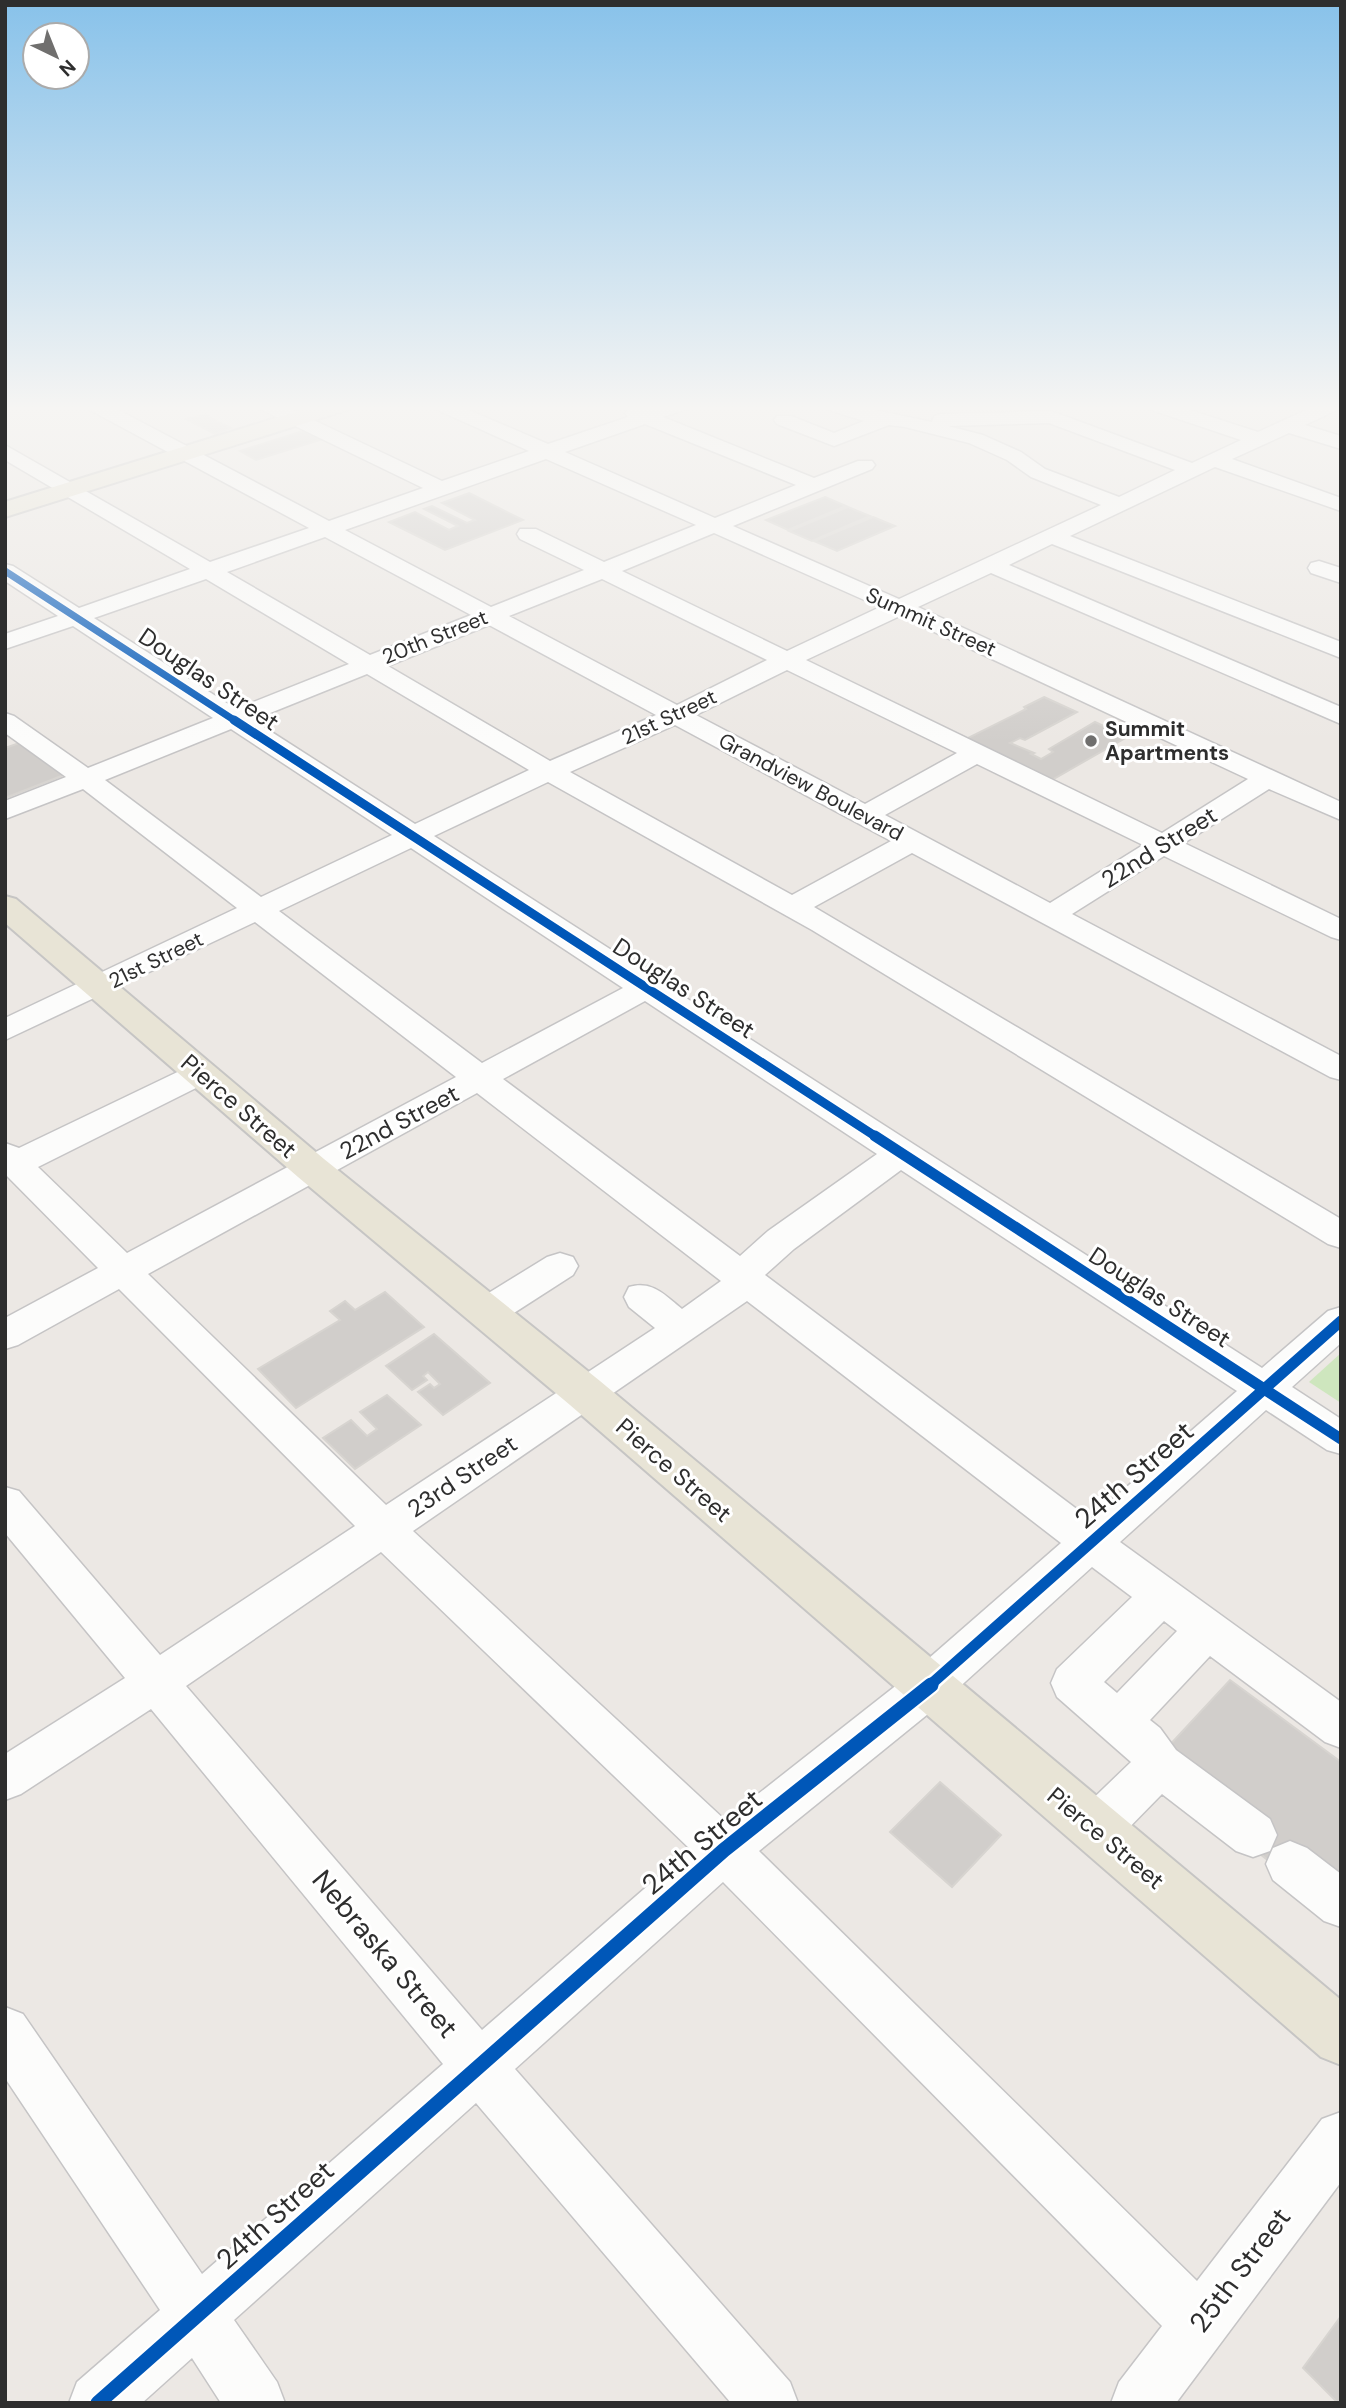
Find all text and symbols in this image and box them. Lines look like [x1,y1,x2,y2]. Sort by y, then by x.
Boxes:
north arrow [21,21,91,91]
text: N [54,54,81,82]
street label: Summit Street [861,581,1001,663]
street label: 20th Street [378,603,492,671]
street label: Douglas Street [133,621,285,737]
street label: 21st Street [617,683,721,751]
place label: Summit Apartments [1105,715,1229,767]
street label: Grandview Boulevard [714,726,908,848]
marker: Summit Apartments [1083,733,1099,749]
street label: 22nd Street [1095,799,1223,895]
street label: 21st Street [104,925,208,995]
street label: Douglas Street [607,931,761,1045]
street label: Pierce Street [175,1047,303,1165]
street label: 22nd Street [334,1078,464,1166]
street label: Douglas Street [1083,1240,1237,1354]
street label: Pierce Street [610,1411,738,1529]
street label: 24th Street [1067,1413,1201,1537]
street label: 23rd Street [401,1428,523,1524]
street label: Pierce Street [1041,1780,1171,1896]
street label: 24th Street [634,1781,770,1903]
street label: Nebraska Street [304,1862,466,2046]
street label: 24th Street [208,2152,342,2278]
street label: 25th Street [1181,2200,1299,2340]

